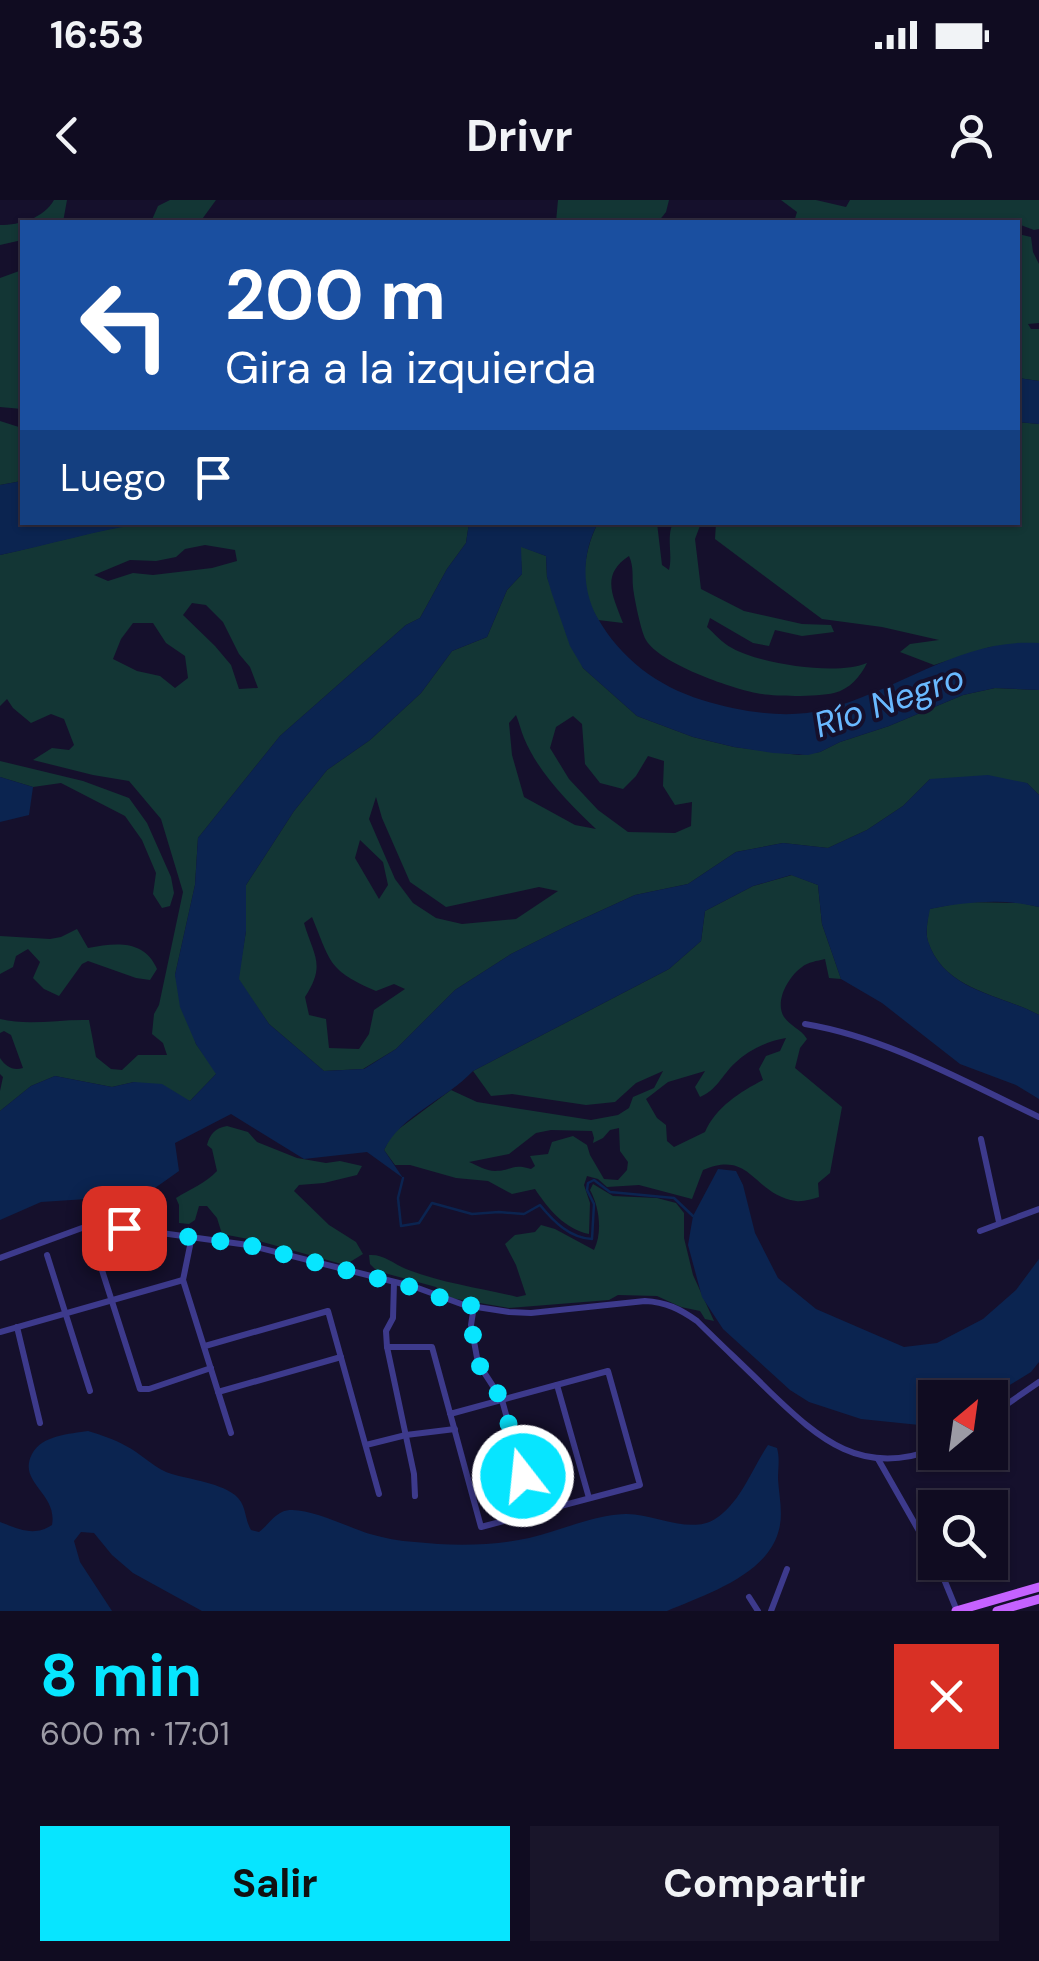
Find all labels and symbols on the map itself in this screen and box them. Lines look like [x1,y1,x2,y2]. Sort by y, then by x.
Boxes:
water label: Río Negro [808,654,970,748]
pin [82,1186,167,1271]
north arrow [918,1380,1008,1470]
position arrow [471,1424,575,1528]

